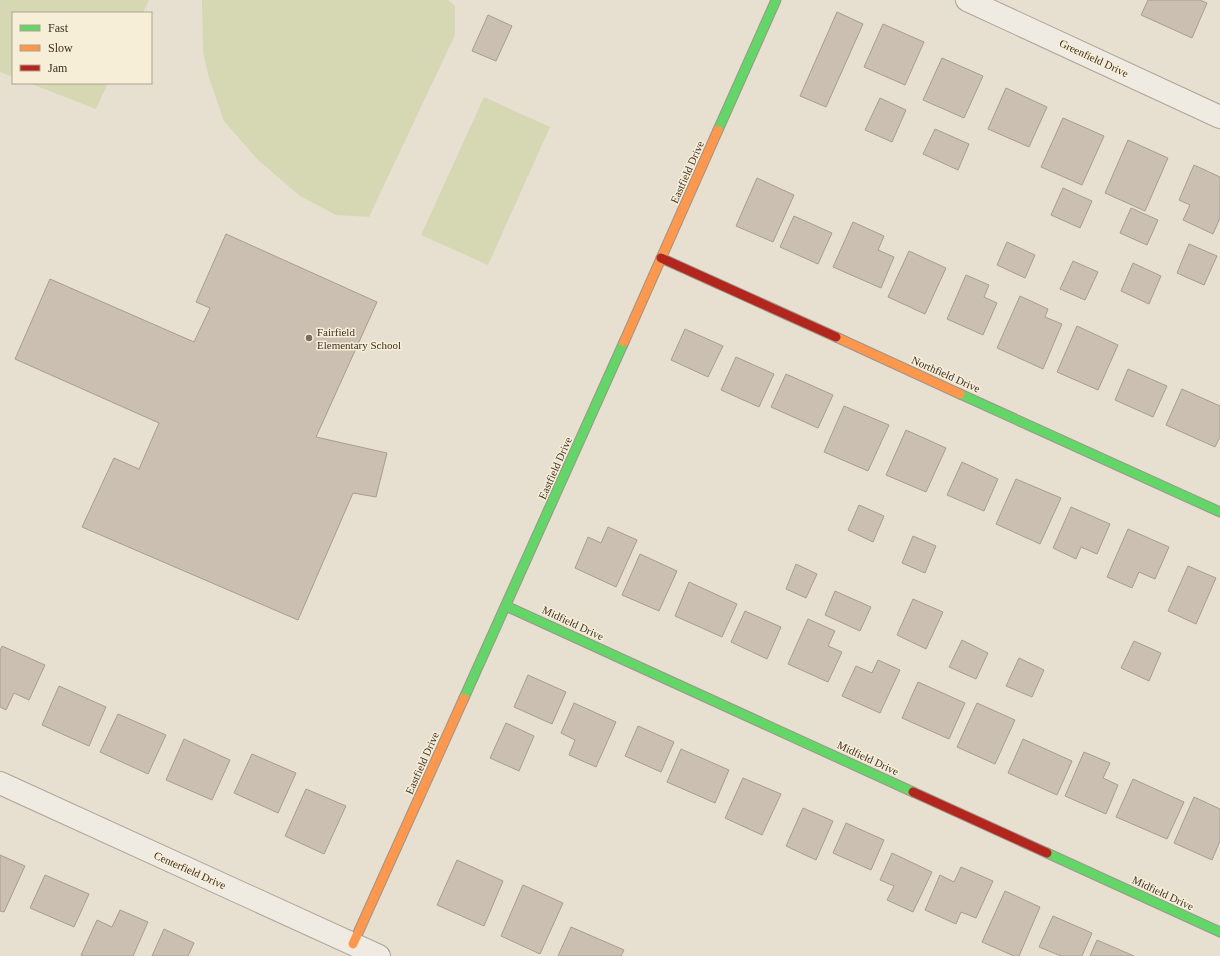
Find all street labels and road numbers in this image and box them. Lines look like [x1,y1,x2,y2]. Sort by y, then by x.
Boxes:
street label: Greenfield Drive [1058,37,1131,79]
street label: Eastfield Drive [668,139,706,205]
street label: Northfield Drive [910,354,982,394]
street label: Eastfield Drive [536,435,574,501]
street label: Midfield Drive [540,604,606,642]
street label: Eastfield Drive [403,730,441,796]
street label: Midfield Drive [835,739,901,777]
street label: Centerfield Drive [152,849,228,891]
street label: Midfield Drive [1130,874,1196,912]

